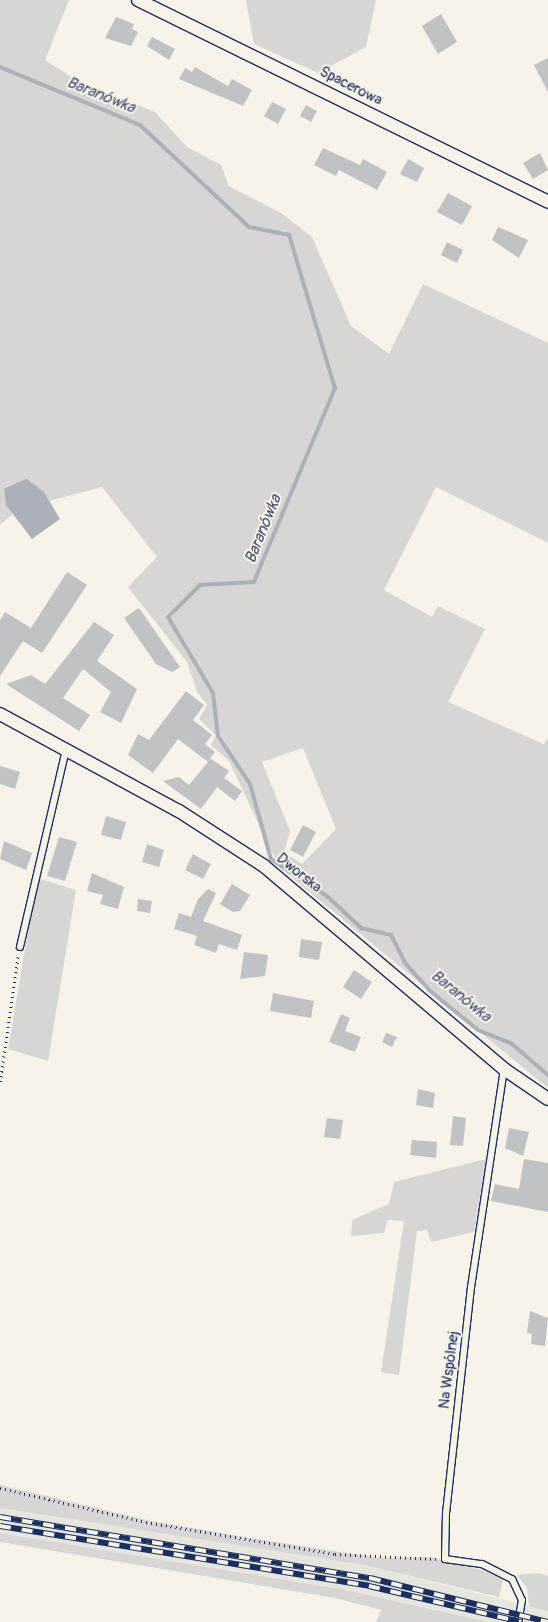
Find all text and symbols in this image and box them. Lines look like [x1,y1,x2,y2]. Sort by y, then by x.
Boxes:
street label: Spacerowa [317,63,385,109]
water label: Baranówka [64,73,138,117]
water label: Baranówka [241,492,285,566]
street label: Dworska [273,849,325,897]
water label: Baranówka [427,966,495,1026]
street label: Na Wspólnej [435,1330,463,1410]

